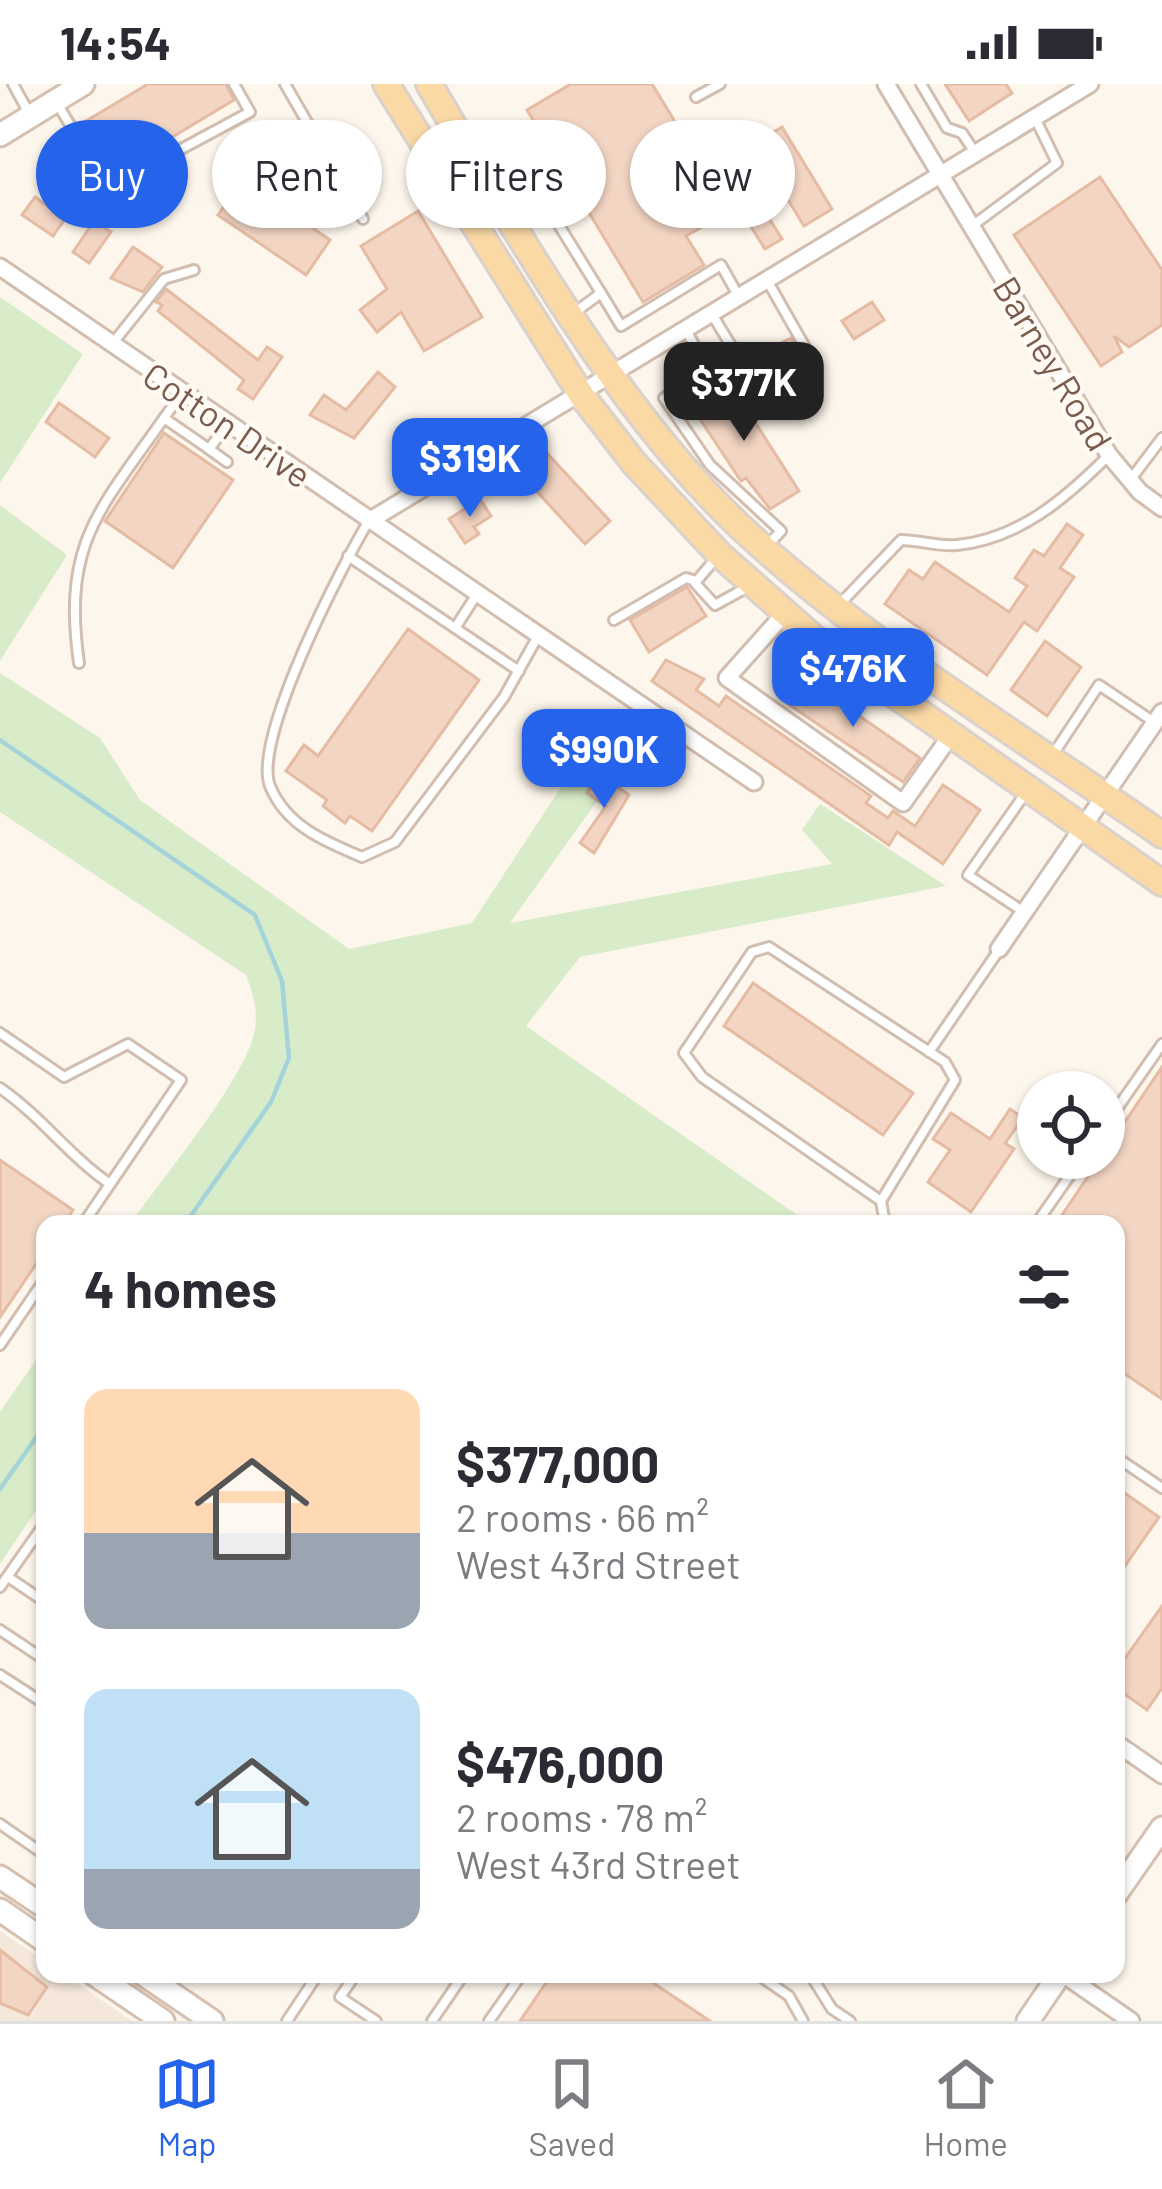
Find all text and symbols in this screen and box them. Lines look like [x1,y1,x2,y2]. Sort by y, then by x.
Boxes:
text: 14:54 [60,15,171,69]
chip: Buy [36,120,188,228]
chip: Rent [212,120,382,228]
chip: Filters [406,120,606,228]
chip: New [630,120,795,228]
street label: Barney Road [985,268,1123,458]
pin: $377K [660,342,828,444]
street label: Cotton Drive [136,352,320,496]
text: $377K [691,357,797,404]
pin: $319K [386,418,554,520]
text: $319K [419,433,521,480]
pin: $476K [769,628,937,730]
text: $476K [799,643,907,690]
pin: $990K [520,709,688,811]
text: $990K [549,724,659,771]
map controls [1017,1071,1125,1179]
button: locate [1017,1071,1125,1179]
icon: filters [1011,1254,1077,1320]
text: 4 homes [84,1257,277,1318]
text: $377,000 [456,1432,659,1493]
icon: home [180,1437,324,1581]
text: 2 rooms · 66 m² [456,1493,709,1540]
text: West 43rd Street [456,1540,741,1587]
text: $476,000 [456,1732,664,1793]
icon: home [180,1737,324,1881]
text: 2 rooms · 78 m² [456,1793,708,1840]
text: West 43rd Street [456,1840,741,1887]
tab: Map [154,2051,220,2163]
tab: Saved [529,2051,615,2163]
tab: Home [924,2051,1008,2163]

